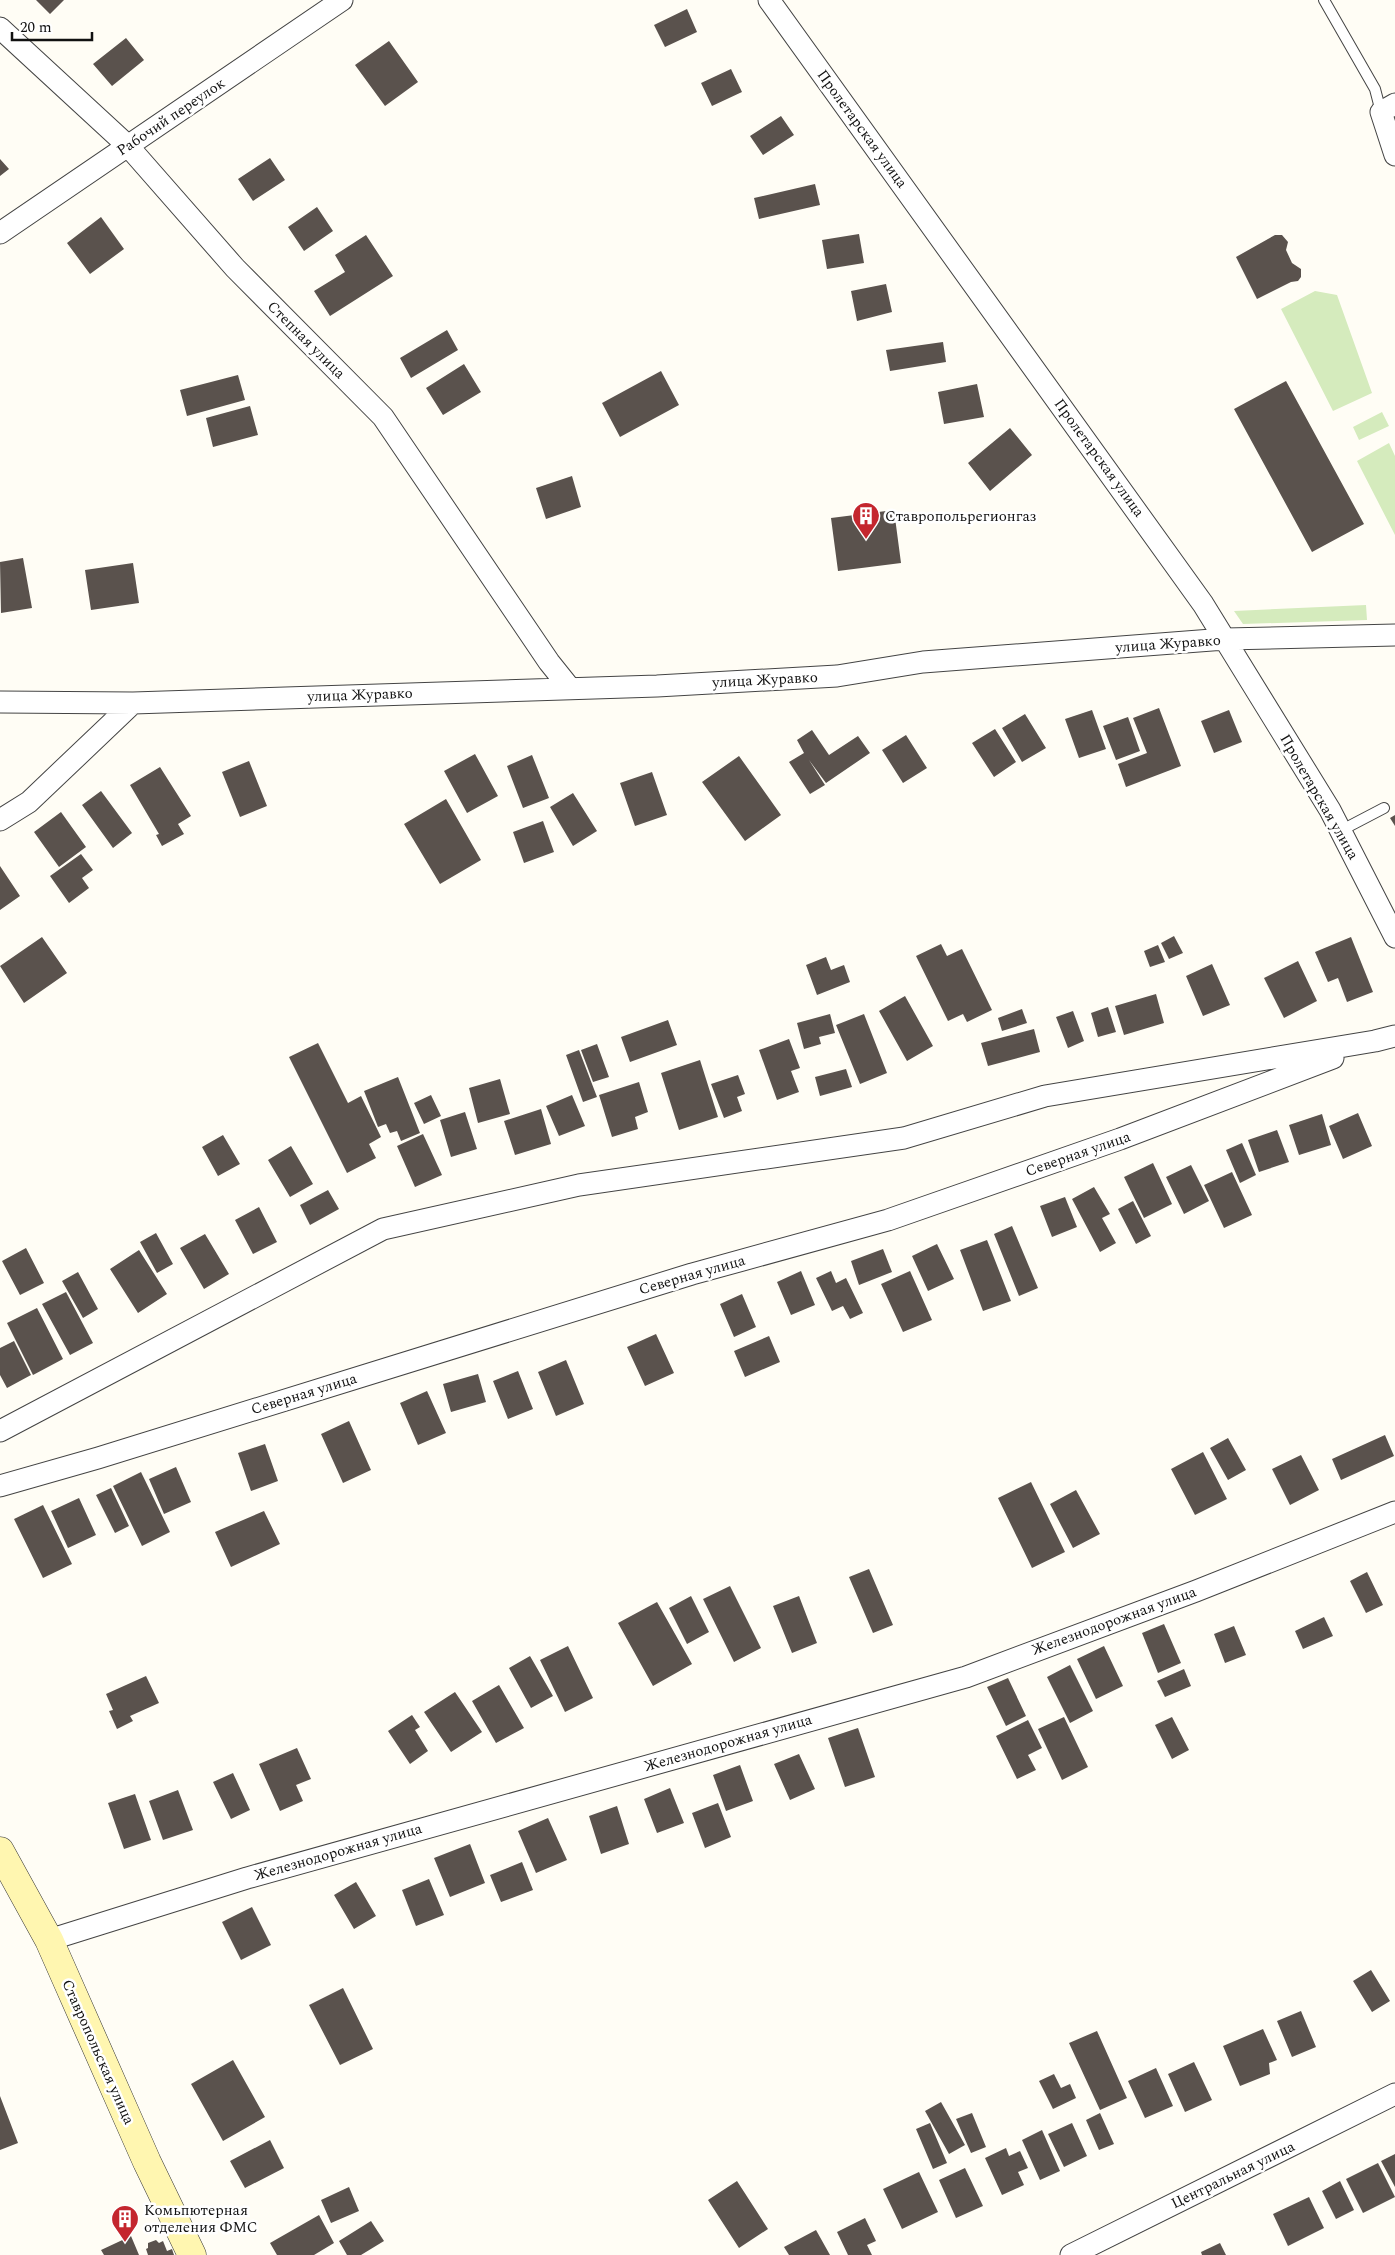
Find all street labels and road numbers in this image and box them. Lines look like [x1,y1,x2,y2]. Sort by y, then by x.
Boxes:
street label: Пролетарская улица [811,65,913,194]
street label: Рабочий переулок [112,72,230,162]
street label: Степная улица [262,296,351,385]
street label: Пролетарская улица [1048,394,1150,523]
street label: улица Журавко [1114,629,1221,659]
street label: улица Журавко [711,666,818,694]
street label: улица Журавко [306,682,413,708]
street label: Пролетарская улица [1274,730,1365,865]
street label: Северная улица [1022,1125,1134,1183]
street label: Северная улица [636,1249,749,1301]
street label: Северная улица [248,1367,361,1421]
street label: Железнодорожная улица [1028,1580,1200,1662]
street label: Железнодорожная улица [641,1708,815,1778]
street label: Железнодорожная улица [251,1817,425,1887]
street label: Ставропольская улица [56,1976,141,2129]
street label: Центральная улица [1167,2135,1299,2215]

